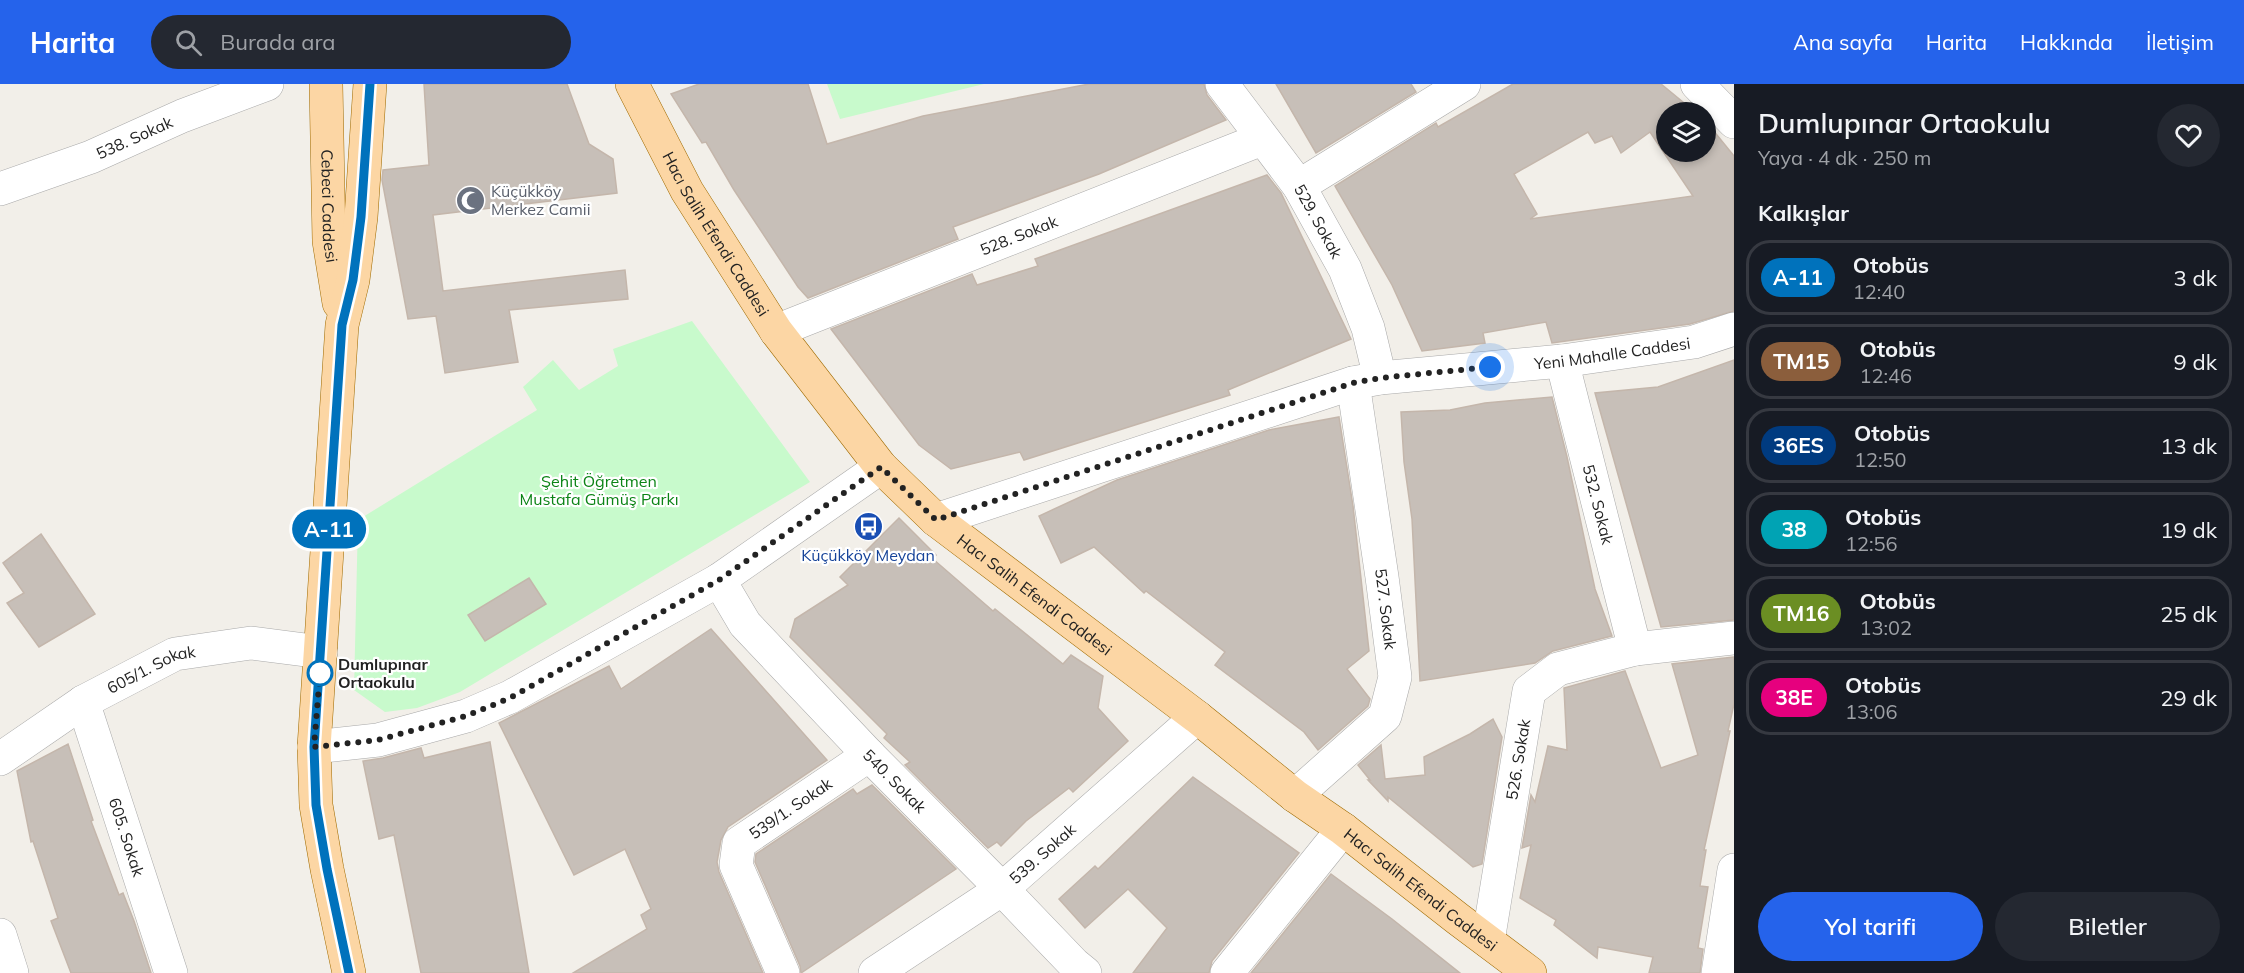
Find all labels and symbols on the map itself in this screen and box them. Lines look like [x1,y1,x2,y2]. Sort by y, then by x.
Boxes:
street label: 538. Sokak [93,111,176,163]
street label: Hacı Salih Efendi Caddesi [659,148,774,320]
street label: Cebeci Caddesi [317,149,342,264]
place label: Küçükköy Merkez Camii [491,181,590,219]
street label: 529. Sokak [1290,181,1347,262]
mosque icon: Küçükköy Merkez Camii [454,184,486,216]
street label: 528. Sokak [977,210,1061,259]
street label: Yeni Mahalle Caddesi [1532,333,1692,374]
your location [1475,352,1505,382]
street label: 532. Sokak [1579,462,1618,547]
park label: Şehit Öğretmen Mustafa Gümüş Parkı [520,471,678,509]
line badge: A-11 [287,510,371,548]
bus stop icon: Küçükköy Meydan [852,511,884,543]
street label: Hacı Salih Efendi Caddesi [953,530,1116,659]
place label: Küçükköy Meydan [801,545,935,565]
street label: 527. Sokak [1371,567,1401,652]
street label: 605/1. Sokak [103,641,198,698]
place label: Dumlupınar Ortaokulu [338,654,428,692]
marker: Dumlupınar Ortaokulu [307,660,333,686]
street label: 526. Sokak [1501,717,1534,801]
street label: 540. Sokak [859,745,931,818]
street label: 539/1. Sokak [745,773,836,843]
street label: 605. Sokak [105,795,149,880]
street label: 539. Sokak [1005,818,1080,888]
street label: Hacı Salih Efendi Caddesi [1340,824,1502,955]

